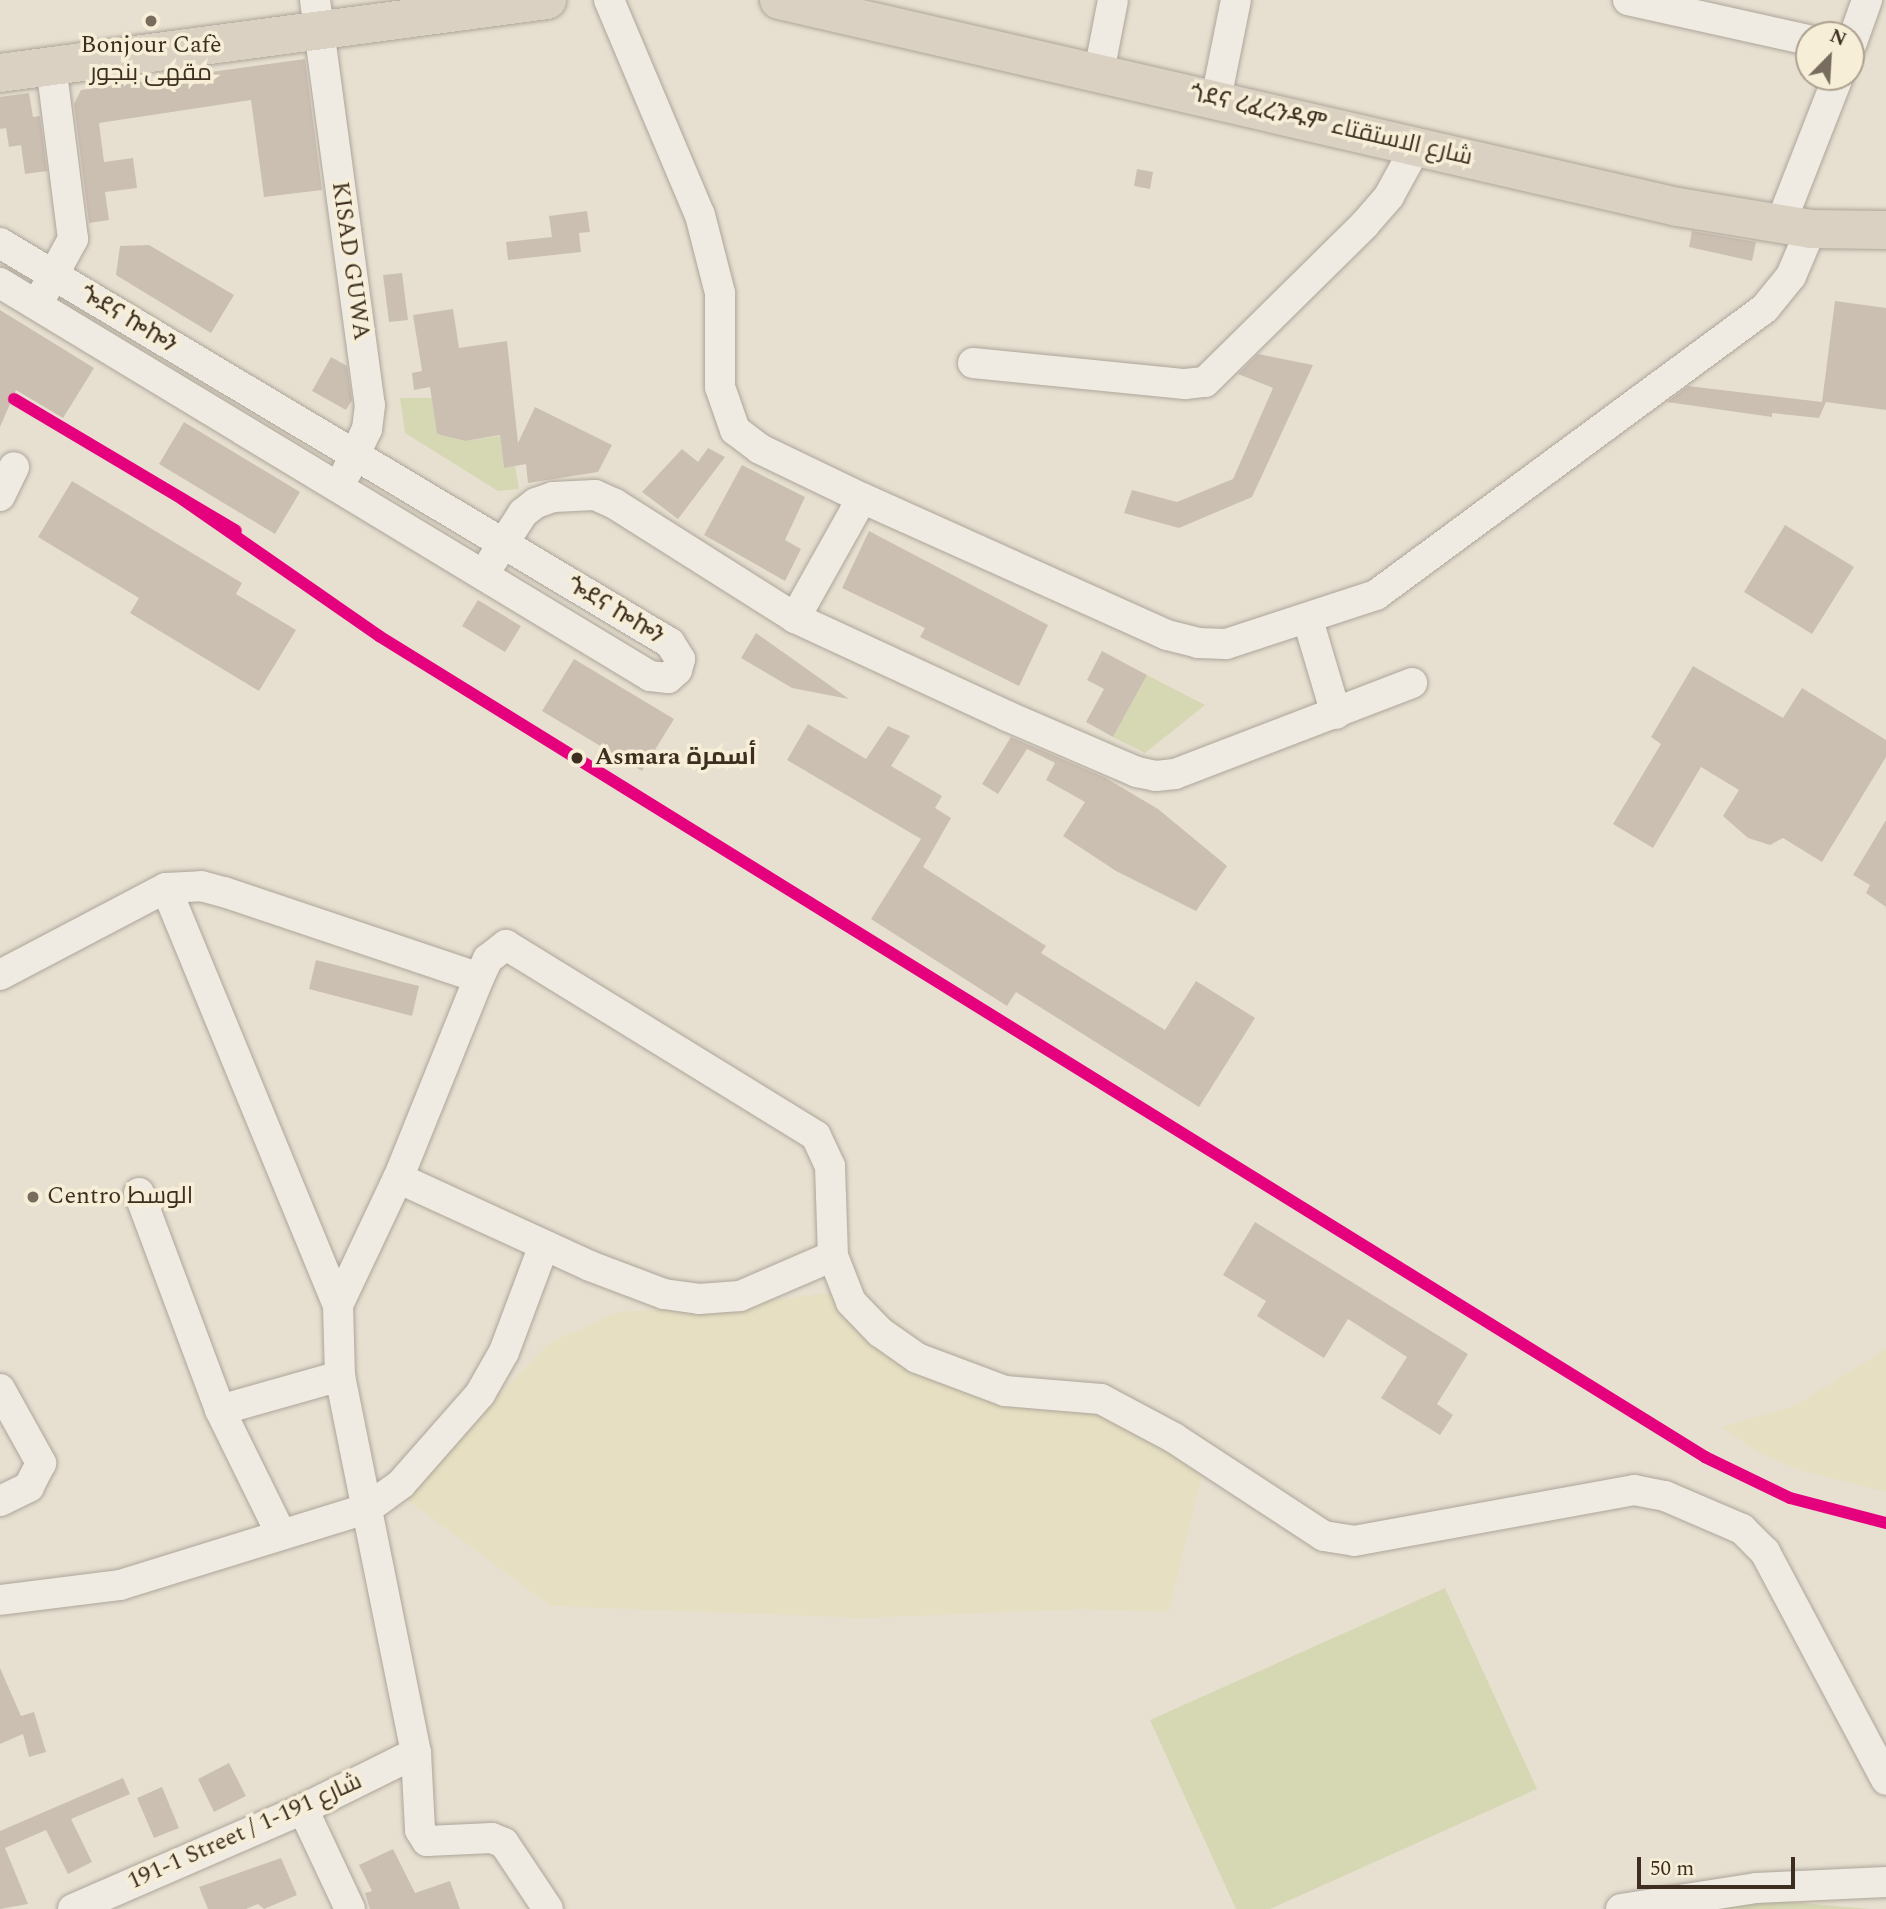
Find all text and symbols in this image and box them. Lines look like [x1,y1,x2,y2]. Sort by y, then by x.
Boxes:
marker: Bonjour Cafè مقهى بنجور [143,13,159,29]
north arrow [1795,21,1865,91]
text: N [1825,22,1851,55]
place label: Bonjour Cafè مقهى بنجور [80,32,222,88]
street label: ጎደና ረፈረንዱም شارع الاستقتاء [1187,79,1475,173]
street label: KISAD GUWA [325,180,375,342]
street label: ጐደና ኰኰን [74,280,182,360]
street label: ጐደና ኰኰን [561,571,669,651]
place label: Asmara أسمرة [595,744,756,772]
marker: Asmara أسمرة [565,746,589,770]
place label: Centro الوسط [47,1183,193,1211]
marker: Centro الوسط [25,1189,41,1205]
street label: 191-1 Street / شارع 191-1 [123,1767,367,1897]
scale bar [1641,1842,1798,1886]
text: 50 m [1650,1853,1694,1885]

